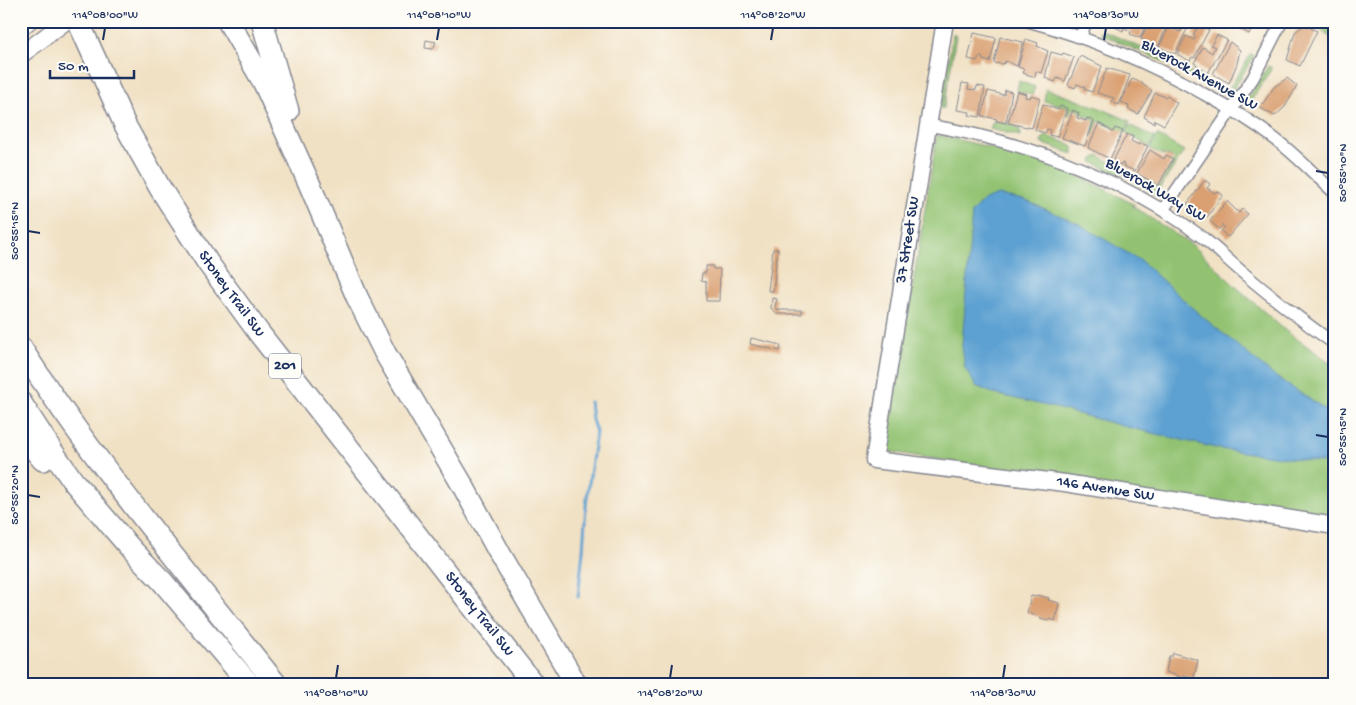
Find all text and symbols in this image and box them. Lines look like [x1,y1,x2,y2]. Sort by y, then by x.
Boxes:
text: 114°08'00"W [71,9,138,23]
text: 114°08'10"W [406,9,471,23]
text: 114°08'20"W [739,9,806,23]
text: 114°08'30"W [1072,9,1139,23]
street label: Bluerock Avenue SW [1136,36,1261,116]
scale bar [50,48,134,80]
text: 50 m [58,58,89,76]
text: 50°55'10"N [1337,144,1351,202]
street label: Bluerock Way SW [1100,154,1209,228]
street label: 37 Street SW [893,195,925,286]
text: 50°55'15"N [9,202,23,260]
street label: Stoney Trail SW [193,247,269,342]
road number: 201 [269,354,301,378]
text: 50°55'15"N [1337,408,1351,466]
text: 50°55'20"N [9,465,23,525]
street label: 146 Avenue SW [1054,472,1156,507]
street label: Stoney Trail SW [440,568,518,661]
text: 114°08'10"W [303,687,368,701]
text: 114°08'20"W [636,687,703,701]
text: 114°08'30"W [969,687,1036,701]

